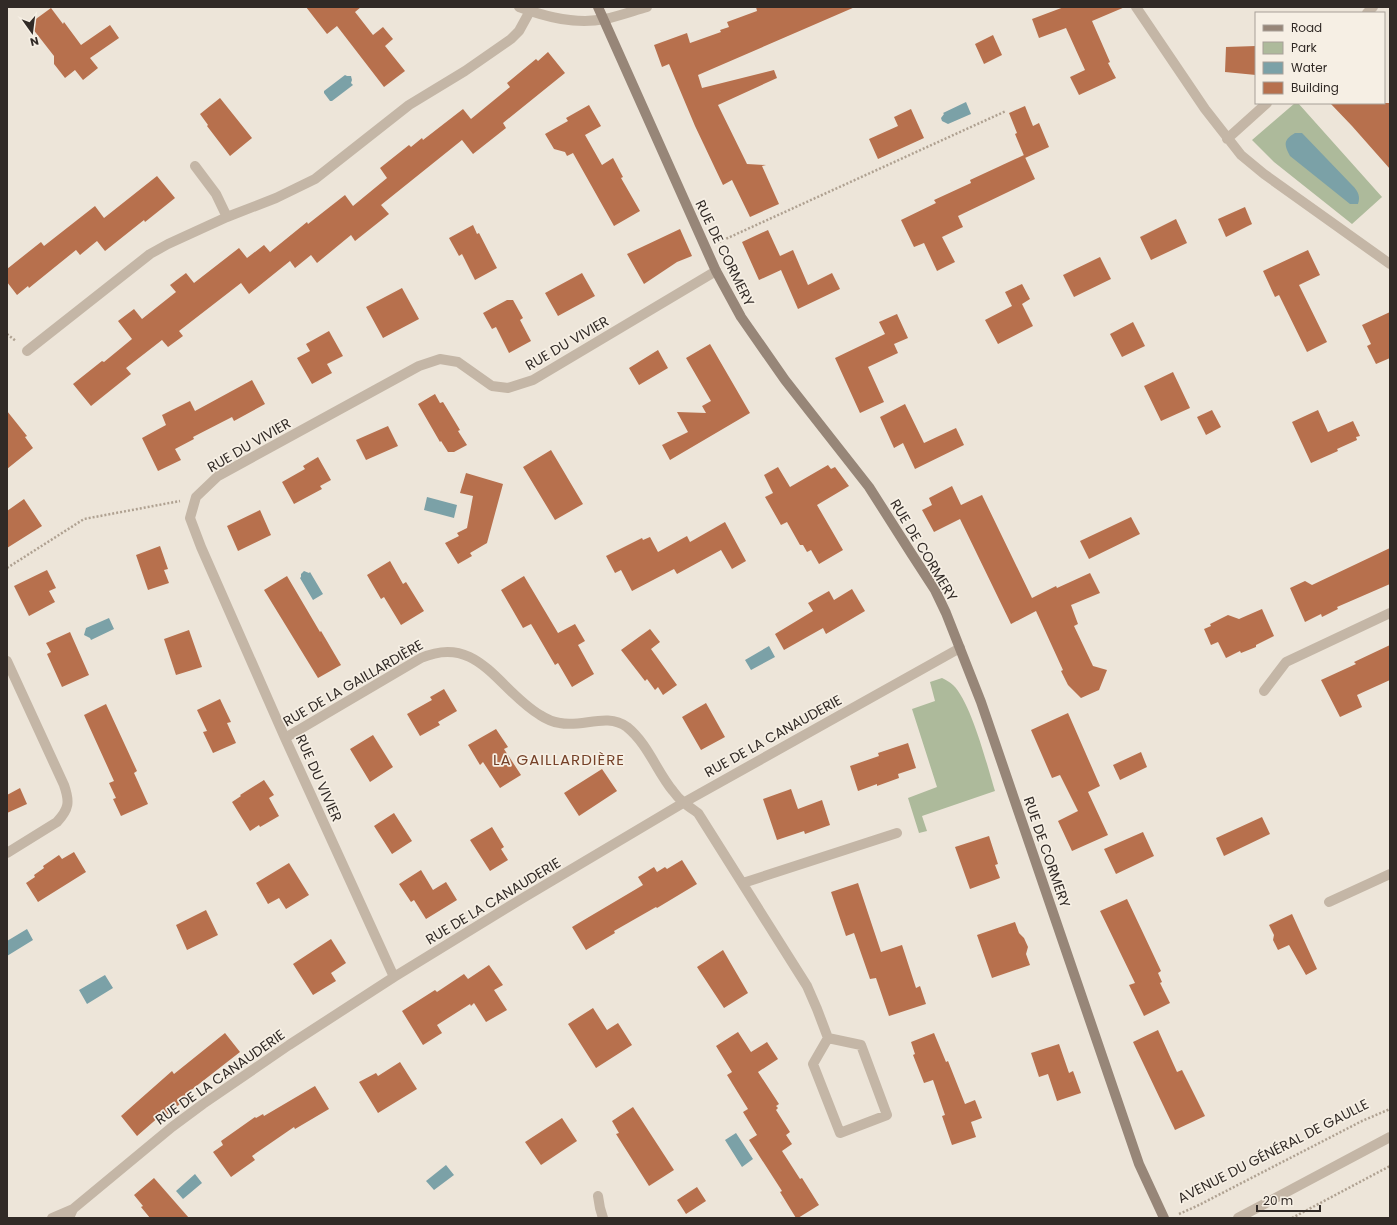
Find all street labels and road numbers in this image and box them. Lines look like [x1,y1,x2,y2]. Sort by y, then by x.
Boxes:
street label: RUE DE CORMERY [691,197,759,309]
street label: RUE DU VIVIER [522,311,612,375]
street label: RUE DU VIVIER [204,413,294,477]
street label: RUE DE CORMERY [886,495,962,605]
street label: RUE DE LA GAILLARDIÈRE [279,635,427,731]
street label: RUE DE LA CANAUDERIE [701,690,845,782]
street label: RUE DU VIVIER [291,731,347,825]
street label: RUE DE CORMERY [1019,794,1075,910]
street label: RUE DE LA CANAUDERIE [422,853,564,949]
street label: RUE DE LA CANAUDERIE [151,1025,289,1129]
street label: AVENUE DU GÉNÉRAL DE GAULLE [1174,1094,1372,1208]

